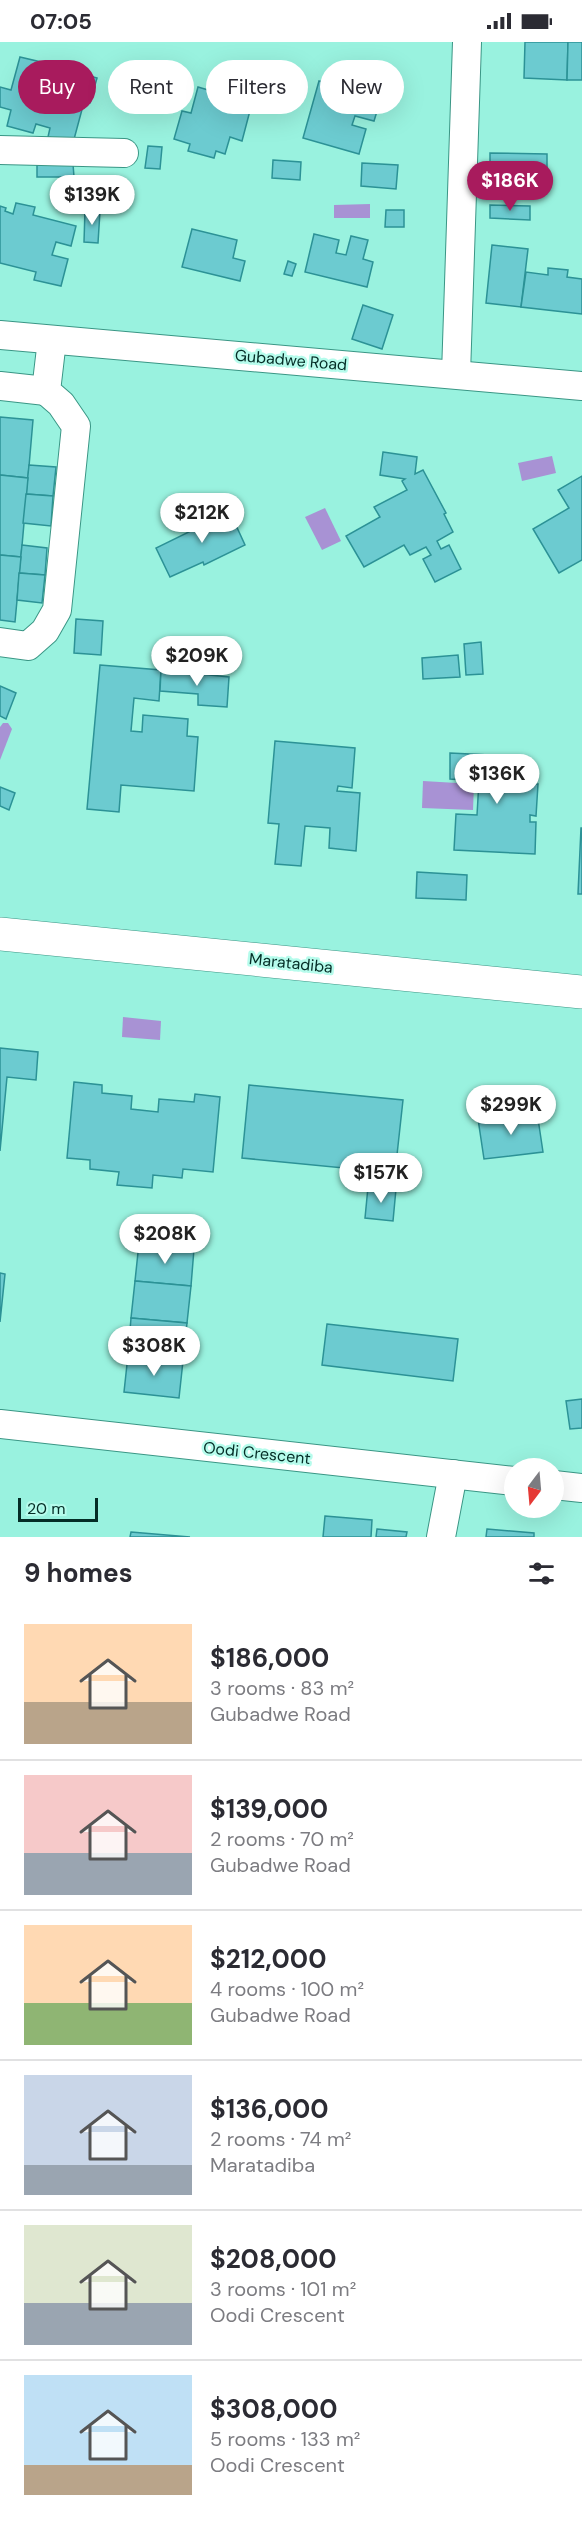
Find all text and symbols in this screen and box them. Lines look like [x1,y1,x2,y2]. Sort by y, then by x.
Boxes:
text: 07:05 [30,7,92,36]
chip: Buy [18,60,96,114]
chip: Rent [108,60,194,114]
chip: Filters [206,60,308,114]
chip: New [320,60,404,114]
pin: $186K [468,161,552,212]
text: $186K [481,167,539,193]
pin: $139K [50,175,134,226]
text: $139K [64,181,120,207]
street label: Gubadwe Road [234,345,348,375]
pin: $212K [160,493,244,544]
text: $212K [174,499,230,525]
pin: $209K [155,636,239,687]
text: $209K [165,642,229,668]
pin: $136K [455,754,539,805]
text: $136K [468,760,526,786]
street label: Maratadiba [248,948,334,978]
pin: $299K [469,1085,553,1136]
text: $299K [480,1091,542,1117]
pin: $157K [339,1153,423,1204]
text: $157K [353,1159,409,1185]
pin: $208K [123,1214,207,1265]
text: $208K [133,1220,197,1246]
pin: $308K [112,1326,196,1377]
text: $308K [122,1332,186,1358]
street label: Oodi Crescent [202,1437,312,1469]
north arrow [504,1458,564,1518]
map controls [504,1458,564,1518]
scale bar [18,1495,98,1522]
text: 20 m [27,1498,66,1519]
text: 9 homes [24,1556,133,1590]
icon: filters [525,1557,558,1590]
text: $186,000 [210,1641,329,1675]
icon: home [72,1648,144,1720]
text: 3 rooms · 83 m² [210,1675,354,1701]
text: Gubadwe Road [210,1701,351,1727]
text: $139,000 [210,1792,328,1826]
icon: home [72,1799,144,1871]
text: 2 rooms · 70 m² [210,1826,354,1852]
text: Gubadwe Road [210,1852,351,1878]
text: $212,000 [210,1942,326,1976]
icon: home [72,1949,144,2021]
text: 4 rooms · 100 m² [210,1976,364,2002]
text: Gubadwe Road [210,2002,351,2028]
text: $136,000 [210,2092,329,2126]
icon: home [72,2099,144,2171]
text: 2 rooms · 74 m² [210,2126,351,2152]
text: Maratadiba [210,2152,315,2178]
text: $208,000 [210,2242,337,2276]
icon: home [72,2249,144,2321]
text: 3 rooms · 101 m² [210,2276,356,2302]
text: Oodi Crescent [210,2302,345,2328]
text: $308,000 [210,2392,337,2426]
icon: home [72,2399,144,2471]
text: 5 rooms · 133 m² [210,2426,360,2452]
text: Oodi Crescent [210,2452,345,2478]

